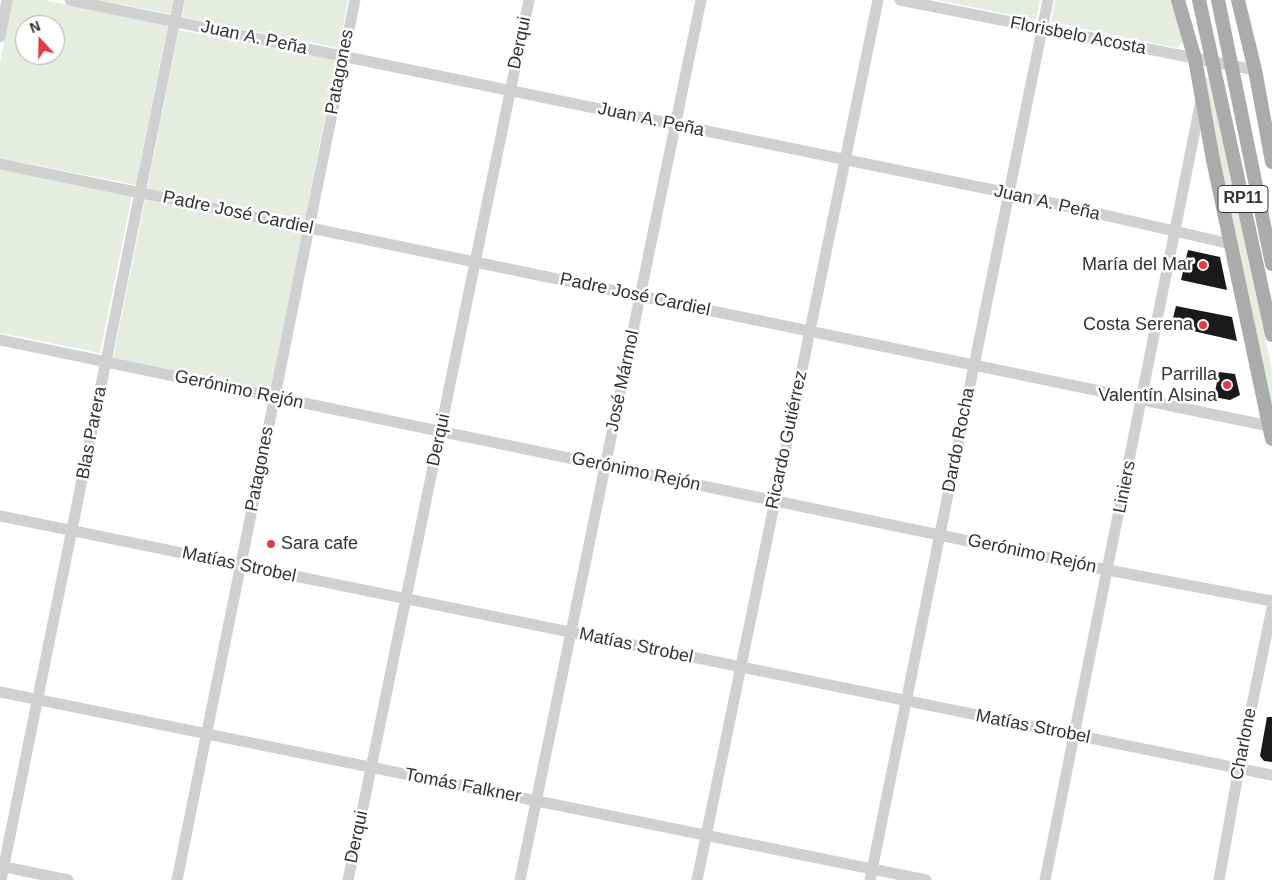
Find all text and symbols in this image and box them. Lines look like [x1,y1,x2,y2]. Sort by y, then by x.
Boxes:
street label: Florisbelo Acosta [1008,12,1148,60]
north arrow [15,15,65,65]
street label: Derqui [504,15,536,71]
street label: Juan A. Peña [199,16,309,60]
text: N [27,18,43,36]
street label: Patagones [321,28,359,116]
street label: Juan A. Peña [596,98,706,142]
street label: Juan A. Peña [992,180,1102,226]
road number: RP11 [1218,185,1268,212]
street label: Padre José Cardiel [161,187,315,239]
place label: María del Mar [1082,254,1193,276]
marker: María del Mar [1197,259,1209,271]
street label: Padre José Cardiel [558,269,712,321]
place label: Costa Serena [1083,314,1193,336]
marker: Costa Serena [1197,319,1209,331]
street label: José Mármol [602,328,644,434]
place label: Parrilla Valentín Alsina [1098,364,1217,406]
street label: Gerónimo Rejón [173,366,305,414]
street label: Ricardo Gutiérrez [762,369,812,511]
marker: Parrilla Valentín Alsina [1221,379,1233,391]
street label: Blas Parera [72,385,112,481]
street label: Dardo Rocha [938,386,980,494]
street label: Derqui [423,412,455,468]
street label: Patagones [241,425,279,513]
street label: Gerónimo Rejón [570,448,702,496]
street label: Liniers [1109,459,1141,515]
street label: Gerónimo Rejón [966,530,1098,578]
place label: Sara cafe [281,533,358,555]
marker: Sara cafe [265,538,277,550]
street label: Matías Strobel [180,542,298,588]
street label: Matías Strobel [577,623,695,669]
street label: Matías Strobel [974,705,1092,749]
street label: Charlone [1226,706,1262,782]
street label: Tomás Falkner [403,764,523,808]
street label: Derqui [341,809,373,865]

